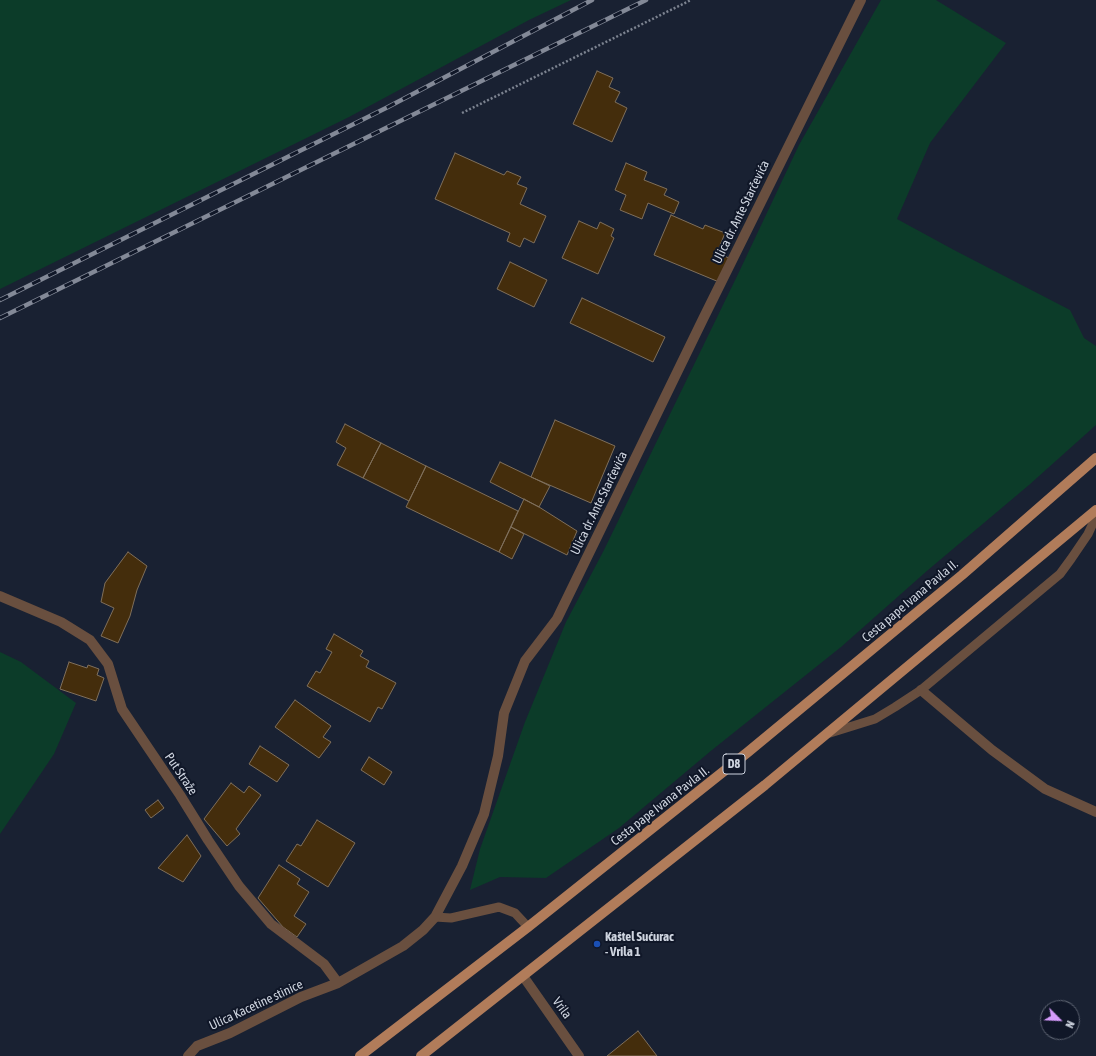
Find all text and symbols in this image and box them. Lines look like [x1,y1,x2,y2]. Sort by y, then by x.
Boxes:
street label: Ulica dr. Ante Starčevića [709,158,773,266]
street label: Ulica dr. Ante Starčevića [567,449,631,557]
street label: Cesta pape Ivana Pavla II. [859,556,961,646]
street label: Put Straže [161,750,201,798]
road number: D8 [723,754,745,774]
street label: Cesta pape Ivana Pavla II. [608,763,712,849]
place label: Kaštel Sućurac - Vrila 1 [605,929,674,960]
marker: Kaštel Sućurac - Vrila 1 [592,939,602,949]
street label: Ulica Kacetine stinice [207,976,305,1034]
street label: Vrila [549,994,575,1022]
north arrow [1040,1000,1080,1040]
text: N [1063,1019,1077,1030]

